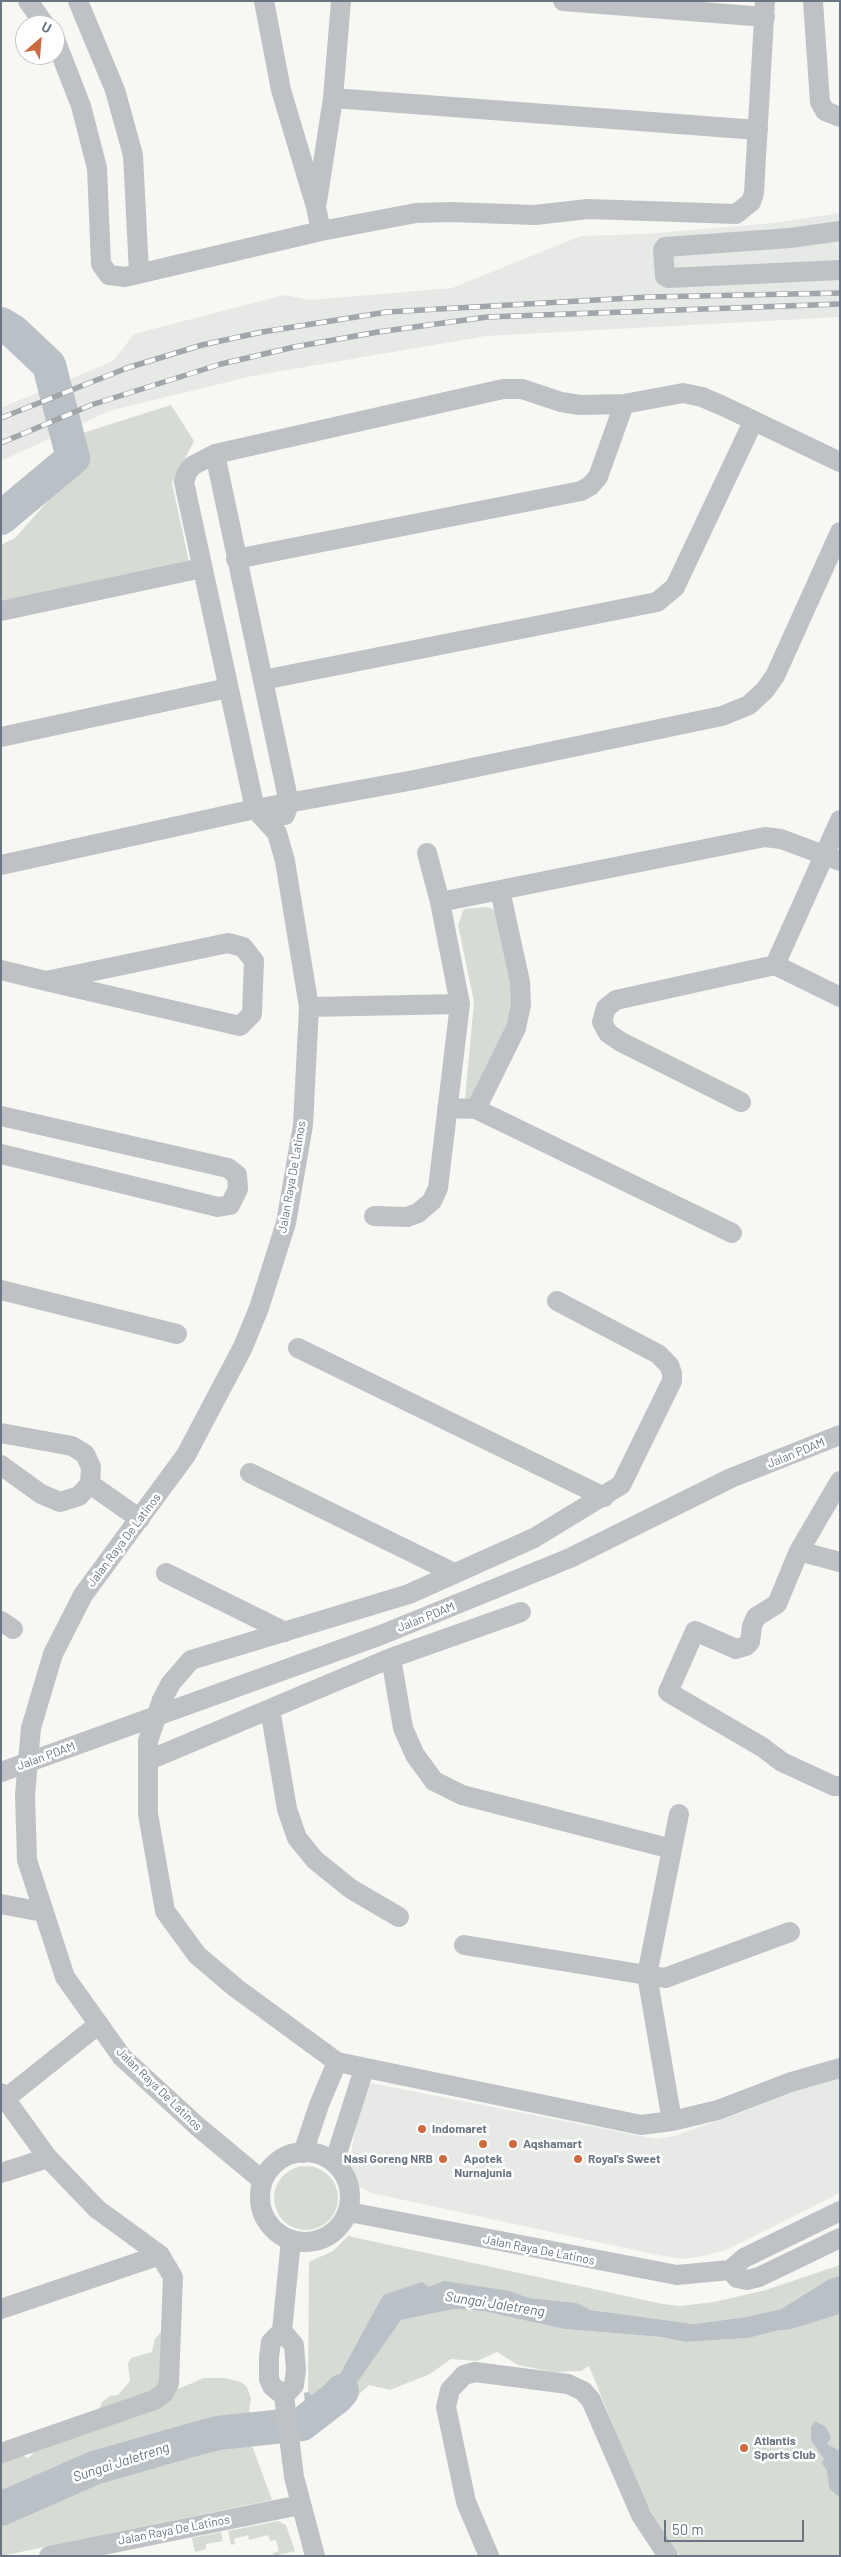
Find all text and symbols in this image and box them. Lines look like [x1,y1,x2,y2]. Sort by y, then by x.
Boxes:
north arrow [15,15,65,65]
text: U [39,18,54,37]
street label: Jalan Raya De Latinos [275,1120,309,1234]
street label: Jalan PDAM [765,1435,827,1471]
street label: Jalan Raya De Latinos [84,1490,164,1590]
street label: Jalan PDAM [395,1599,457,1635]
street label: Jalan PDAM [15,1739,77,1773]
street label: Jalan Raya De Latinos [113,2044,205,2134]
place label: Indomaret [432,2122,487,2136]
marker: Indomaret [416,2123,428,2135]
place label: Aqshamart [523,2137,582,2151]
marker: Apotek Nurnajunia [477,2138,489,2150]
marker: Aqshamart [507,2138,519,2150]
place label: Nasi Goreng NRB [344,2152,433,2166]
place label: Apotek Nurnajunia [454,2152,512,2180]
place label: Royal's Sweet [588,2152,660,2166]
marker: Nasi Goreng NRB [437,2153,449,2165]
marker: Royal's Sweet [572,2153,584,2165]
street label: Jalan Raya De Latinos [482,2232,596,2268]
water label: Sungai Jaletreng [444,2288,546,2320]
place label: Atlantis Sports Club [754,2434,816,2462]
water label: Sungai Jaletreng [71,2438,171,2486]
marker: Atlantis Sports Club [738,2442,750,2454]
scale bar [666,2510,806,2542]
street label: Jalan Raya De Latinos [117,2512,231,2548]
text: 50 m [672,2520,704,2538]

